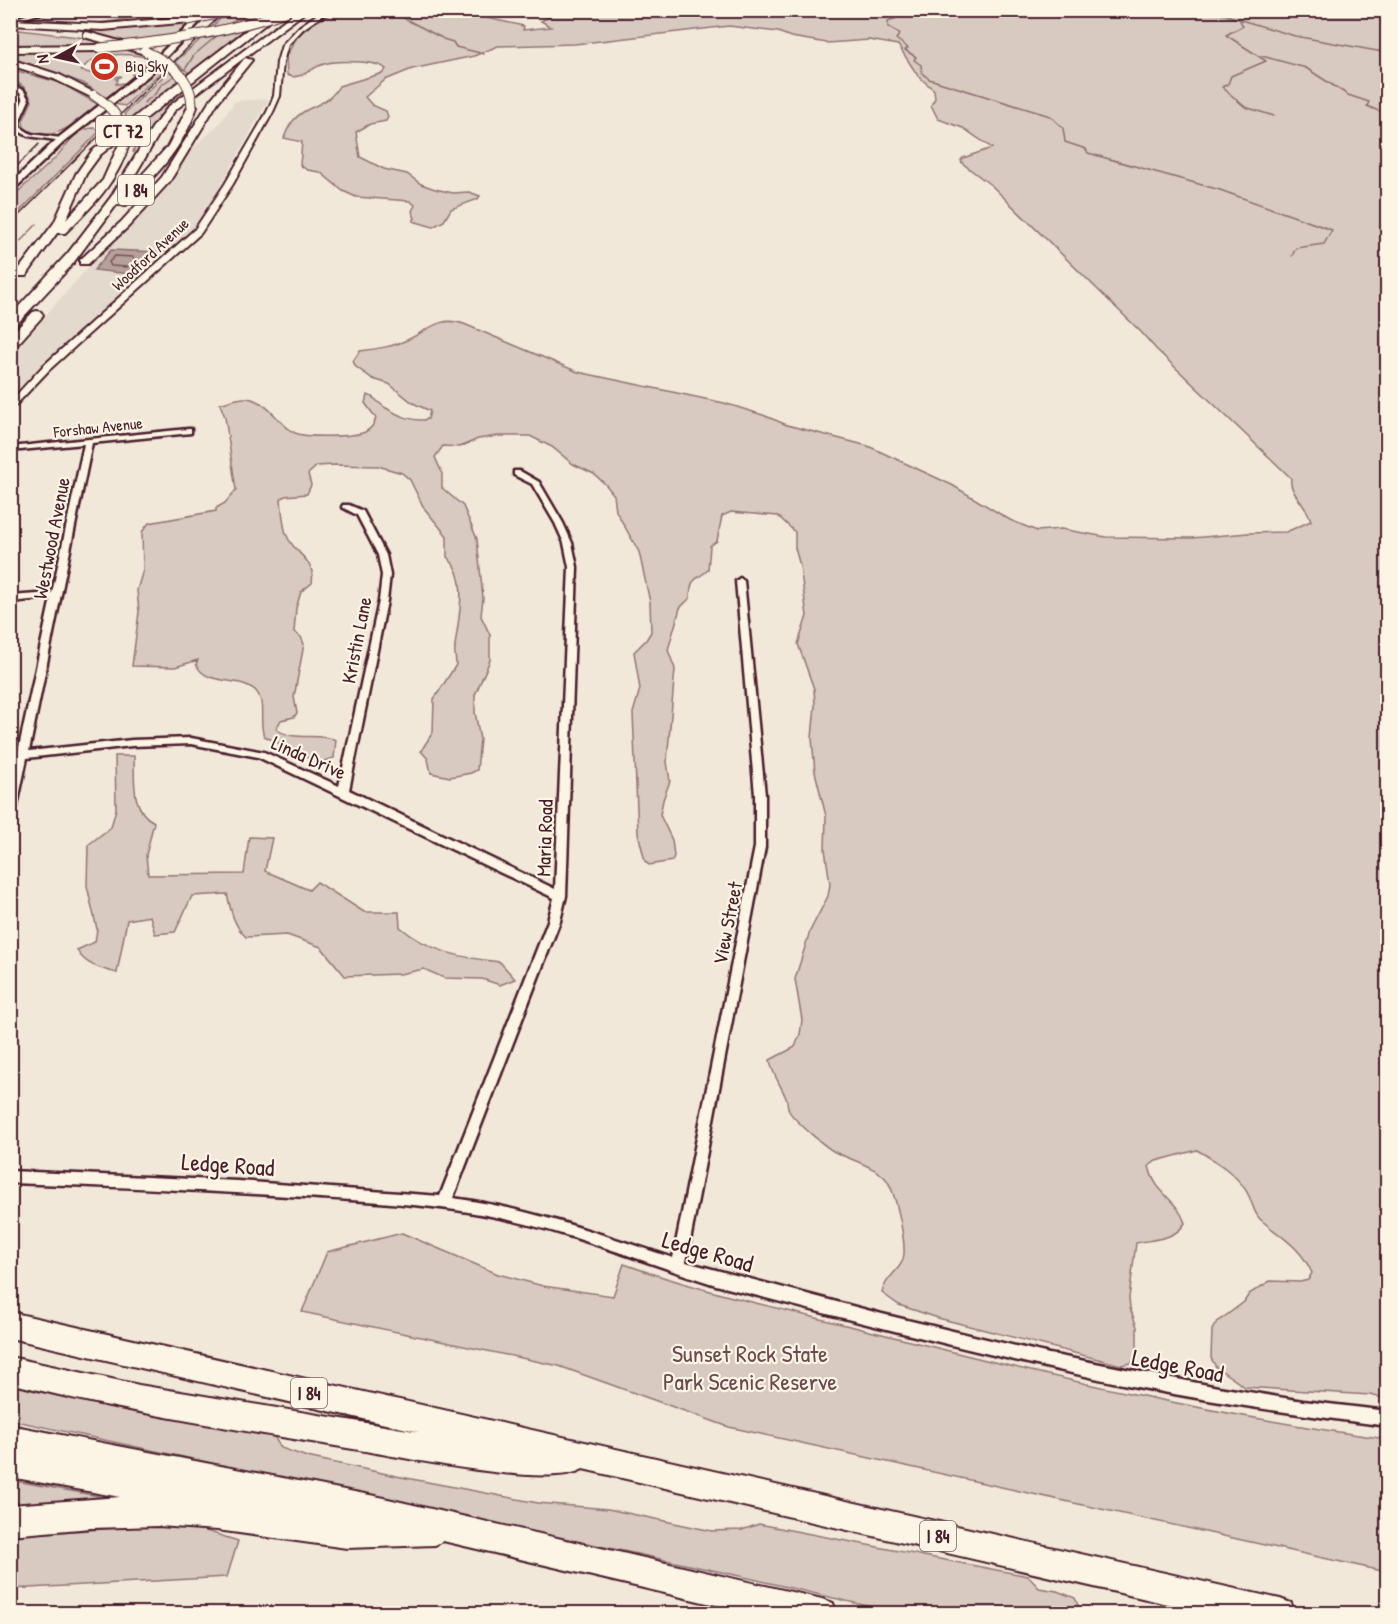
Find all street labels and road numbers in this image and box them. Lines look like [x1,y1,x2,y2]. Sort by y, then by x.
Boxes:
road number: CT 72 [96,116,150,146]
road number: I 84 [118,175,154,205]
street label: Woodford Avenue [107,212,194,295]
street label: Forshaw Avenue [51,411,144,443]
street label: Westwood Avenue [26,475,76,601]
street label: Kristin Lane [334,594,378,686]
street label: Linda Drive [267,729,351,785]
street label: Maria Road [529,799,559,877]
street label: View Street [706,878,748,967]
street label: Ledge Road [181,1145,275,1183]
street label: Ledge Road [659,1223,757,1279]
street label: Ledge Road [1129,1340,1227,1390]
road number: I 84 [291,1378,327,1408]
road number: I 84 [920,1521,956,1551]

